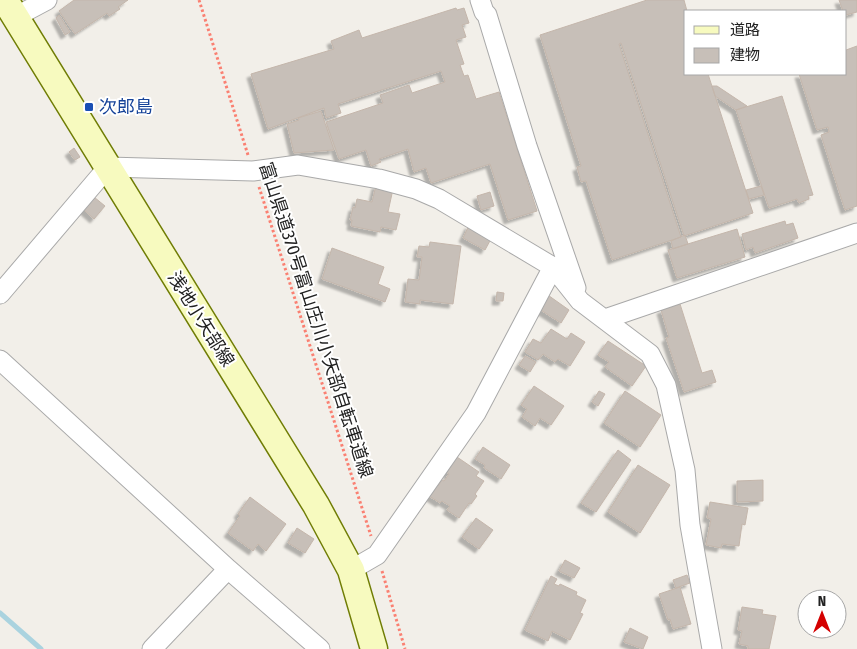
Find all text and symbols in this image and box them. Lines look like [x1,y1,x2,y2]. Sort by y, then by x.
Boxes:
legend [684,10,847,75]
text: 道路 [730,21,760,39]
text: 建物 [730,46,760,64]
place label: 次郎島 [99,96,153,118]
marker: 次郎島 [83,101,95,113]
street label: 富山県道370号富山庄川小矢部自転車道線 [254,159,378,481]
street label: 浅地小矢部線 [163,267,239,371]
north arrow [797,589,847,639]
text: N [818,593,826,610]

